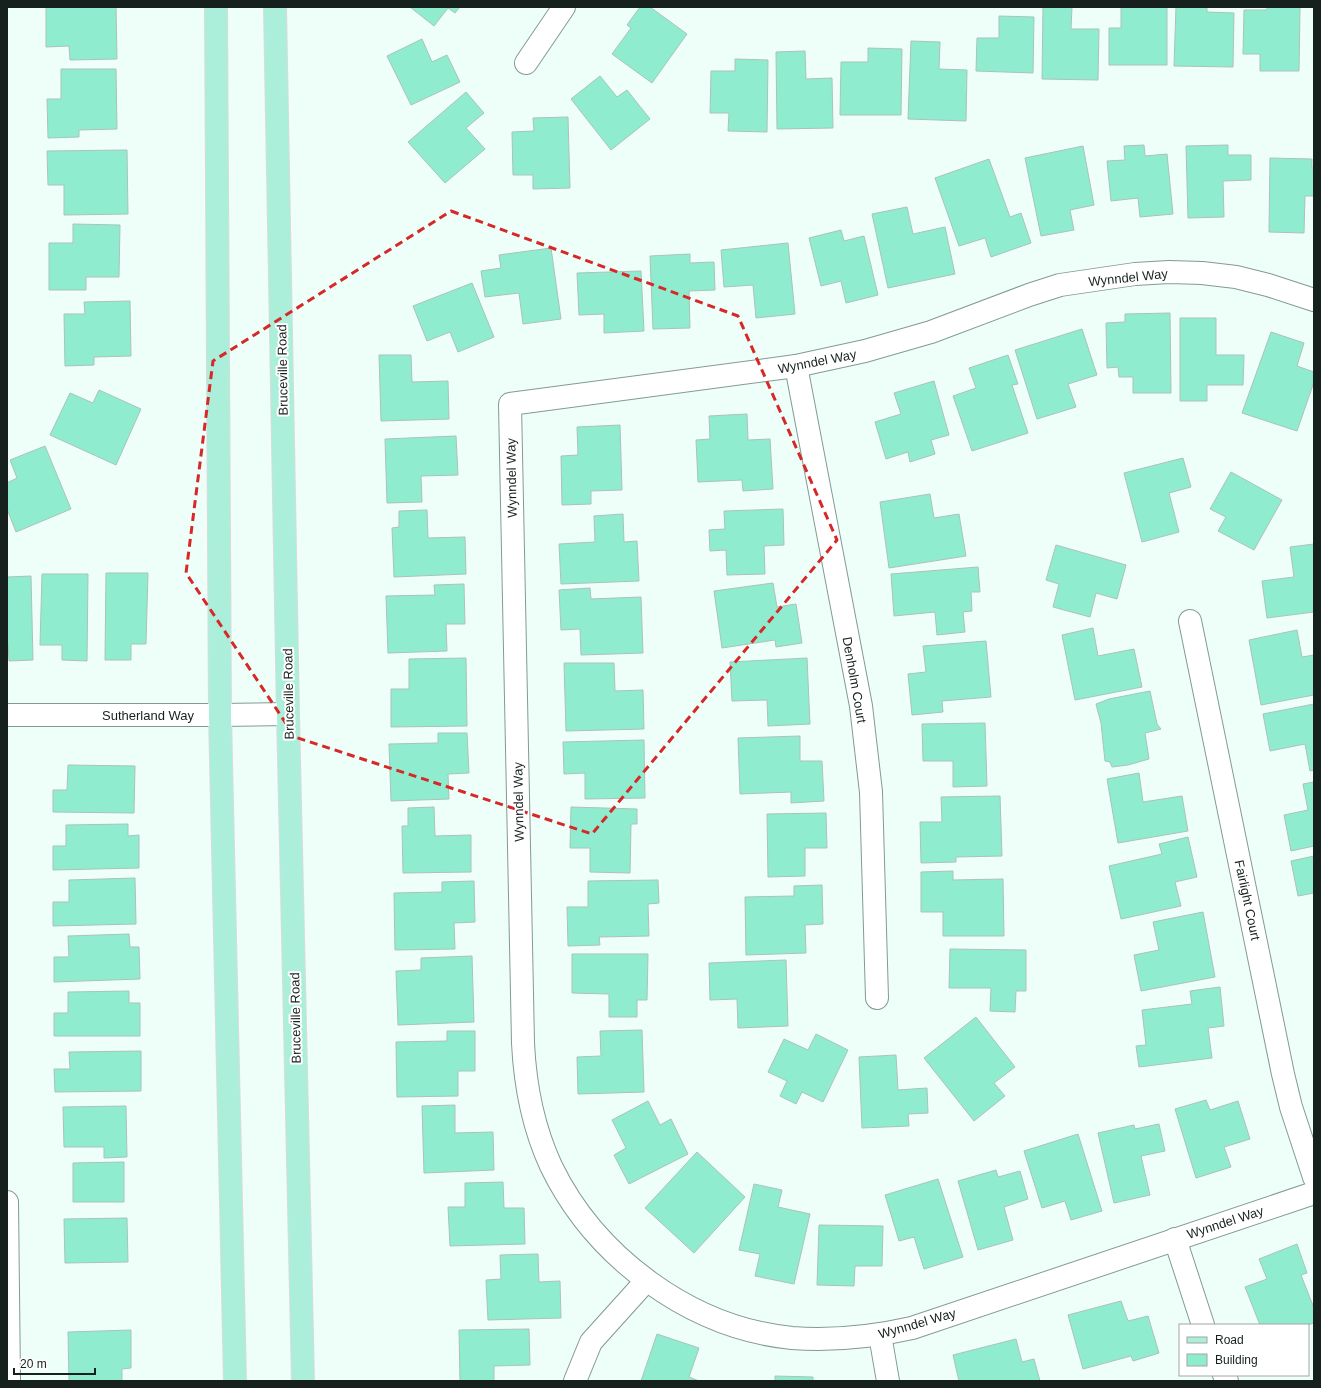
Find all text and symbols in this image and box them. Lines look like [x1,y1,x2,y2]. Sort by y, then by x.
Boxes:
street label: Wynndel Way [1088,266,1169,289]
street label: Bruceville Road [274,324,291,416]
street label: Wynndel Way [777,346,858,376]
street label: Wynndel Way [503,438,520,518]
street label: Denholm Court [840,636,870,725]
street label: Bruceville Road [280,648,297,740]
street label: Sutherland Way [102,708,195,723]
street label: Wynndel Way [510,762,527,842]
street label: Fairlight Court [1232,859,1263,942]
street label: Bruceville Road [287,972,304,1064]
street label: Wynndel Way [1185,1203,1266,1242]
street label: Wynndel Way [877,1305,958,1342]
legend [1179,1324,1309,1376]
text: Road [1215,1333,1244,1347]
scale bar [14,1350,95,1376]
text: Building [1215,1353,1258,1367]
text: 20 m [20,1357,47,1371]

